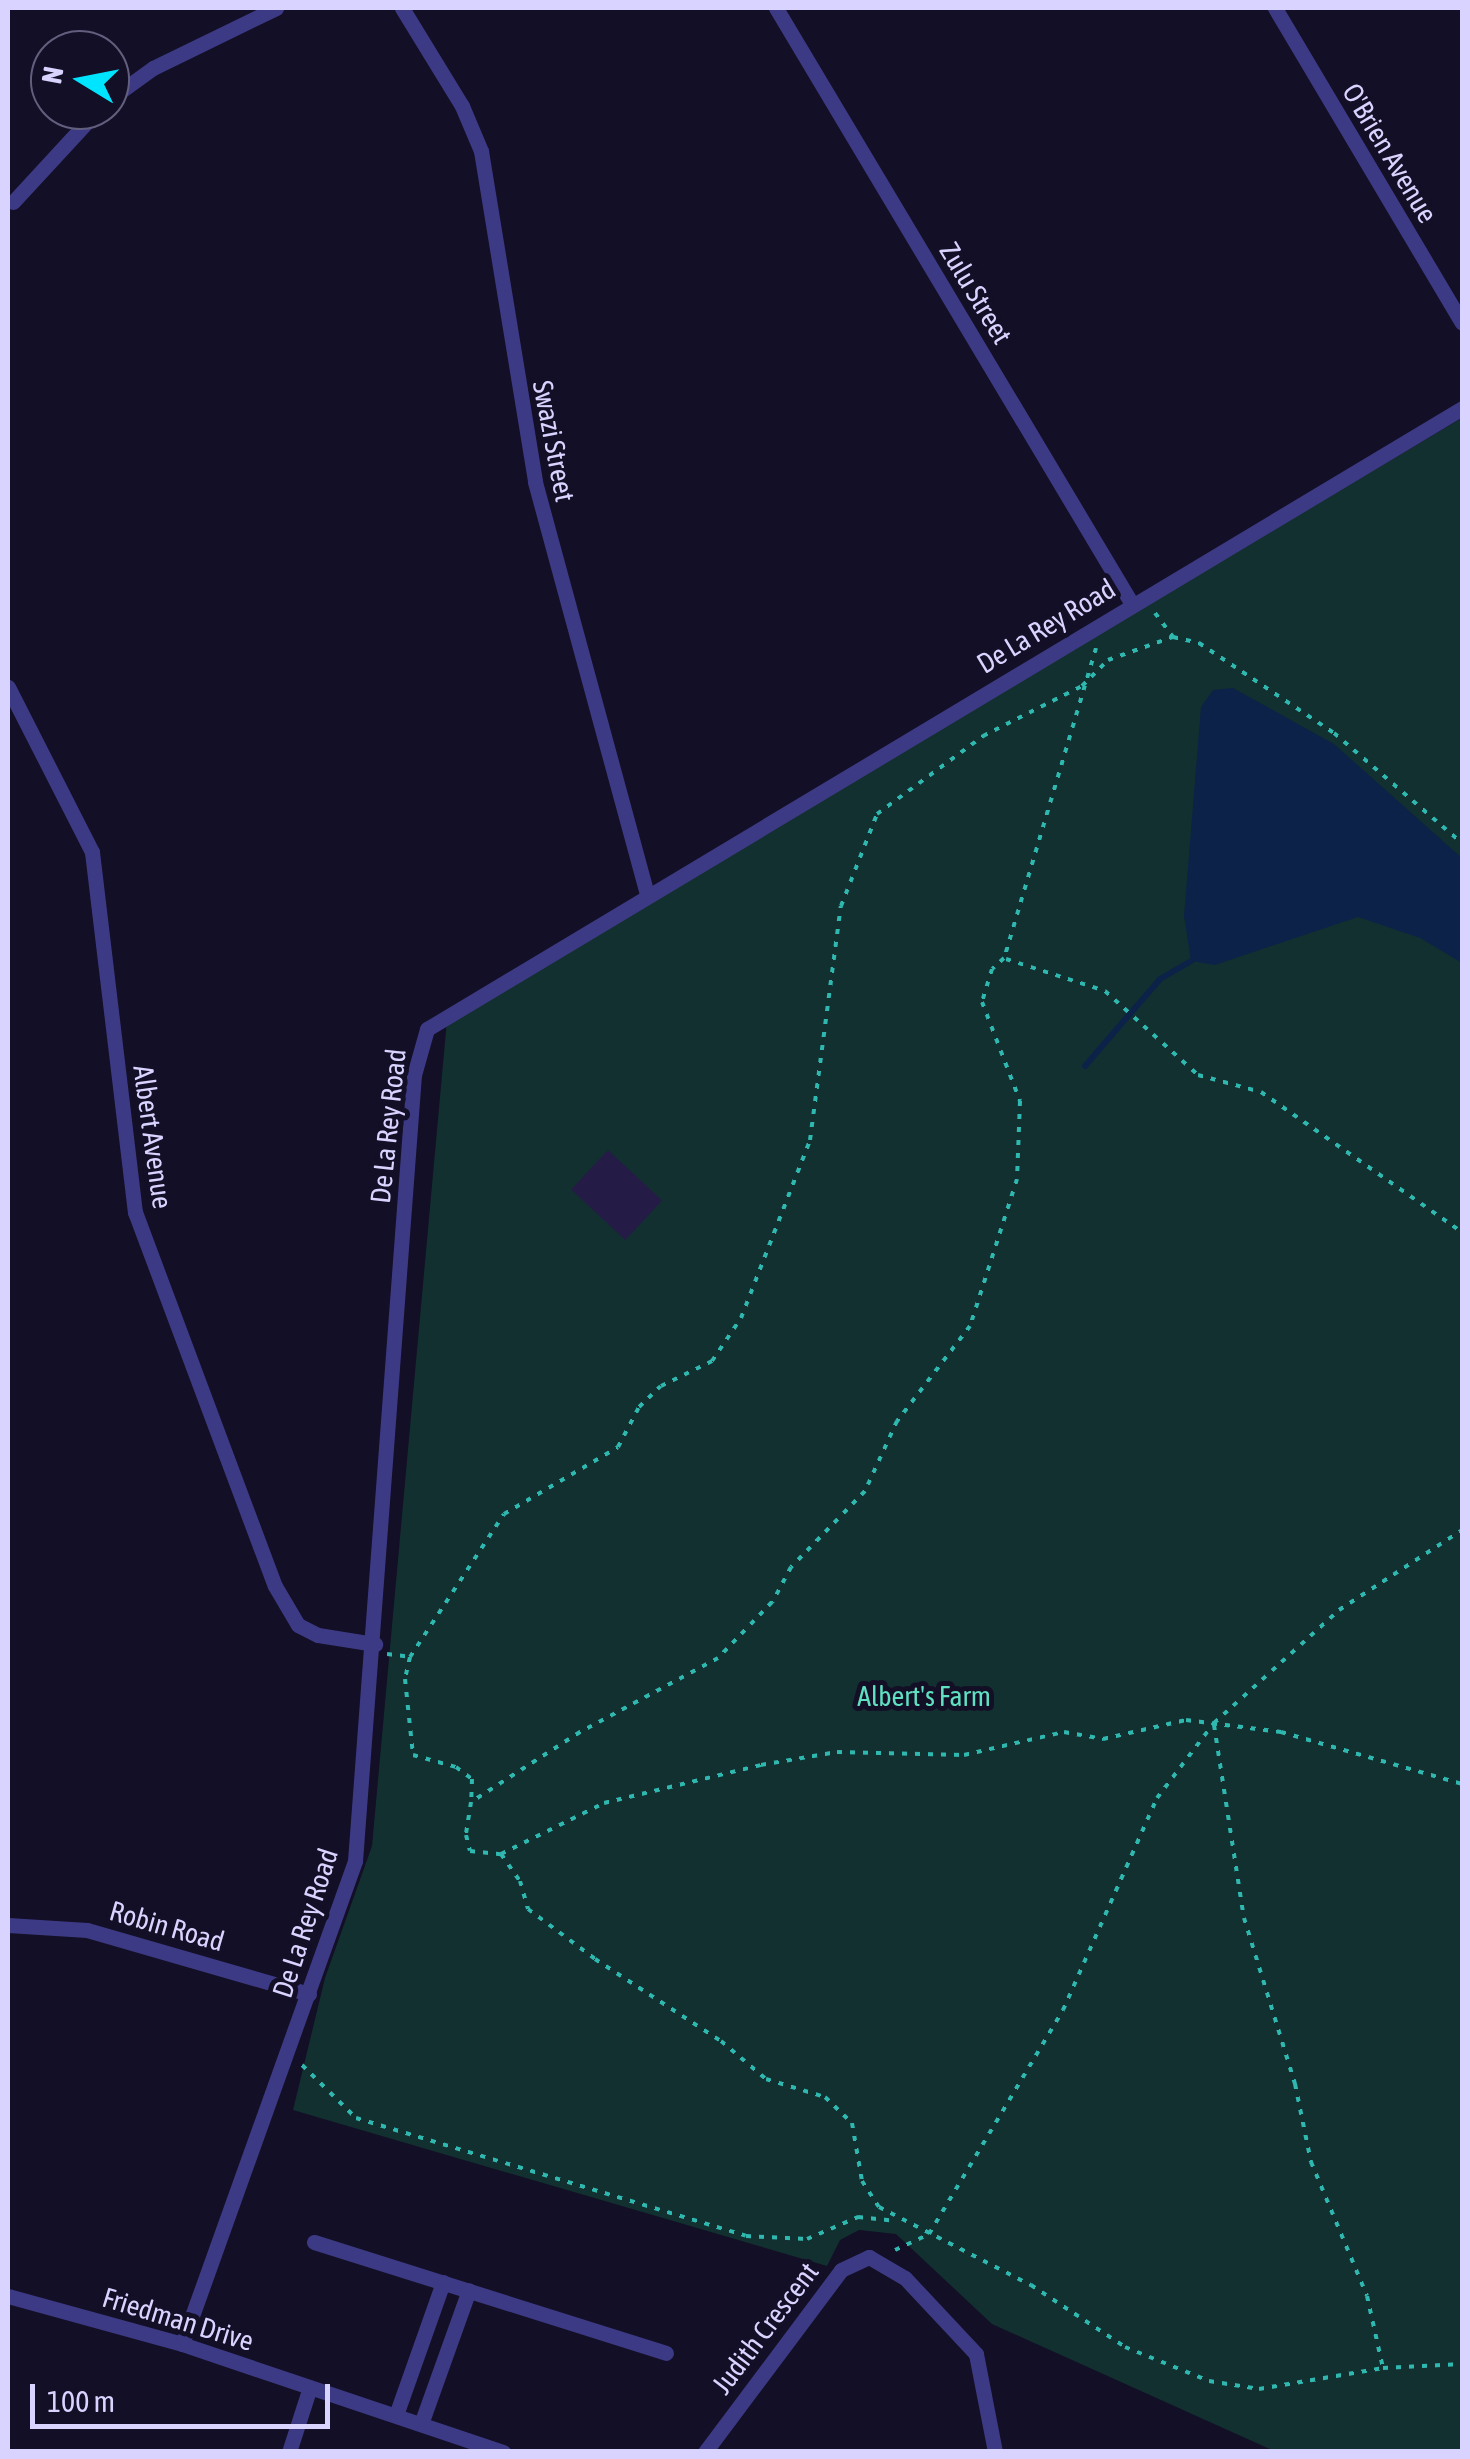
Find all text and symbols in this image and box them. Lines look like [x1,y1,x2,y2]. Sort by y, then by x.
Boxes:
north arrow [30,30,130,130]
text: N [35,64,70,86]
street label: O'Brien Avenue [1335,77,1445,229]
street label: Zulu Street [933,236,1019,350]
street label: Swazi Street [526,378,582,504]
street label: De La Rey Road [971,572,1121,680]
street label: De La Rey Road [363,1047,413,1205]
street label: Albert Avenue [126,1063,180,1211]
park label: Albert's Farm [857,1679,991,1713]
street label: De La Rey Road [265,1844,345,2002]
street label: Robin Road [106,1894,228,1958]
street label: Judith Crescent [705,2256,825,2400]
street label: Friedman Drive [98,2280,258,2358]
scale bar [35,2364,335,2426]
text: 100 m [47,2384,115,2418]

